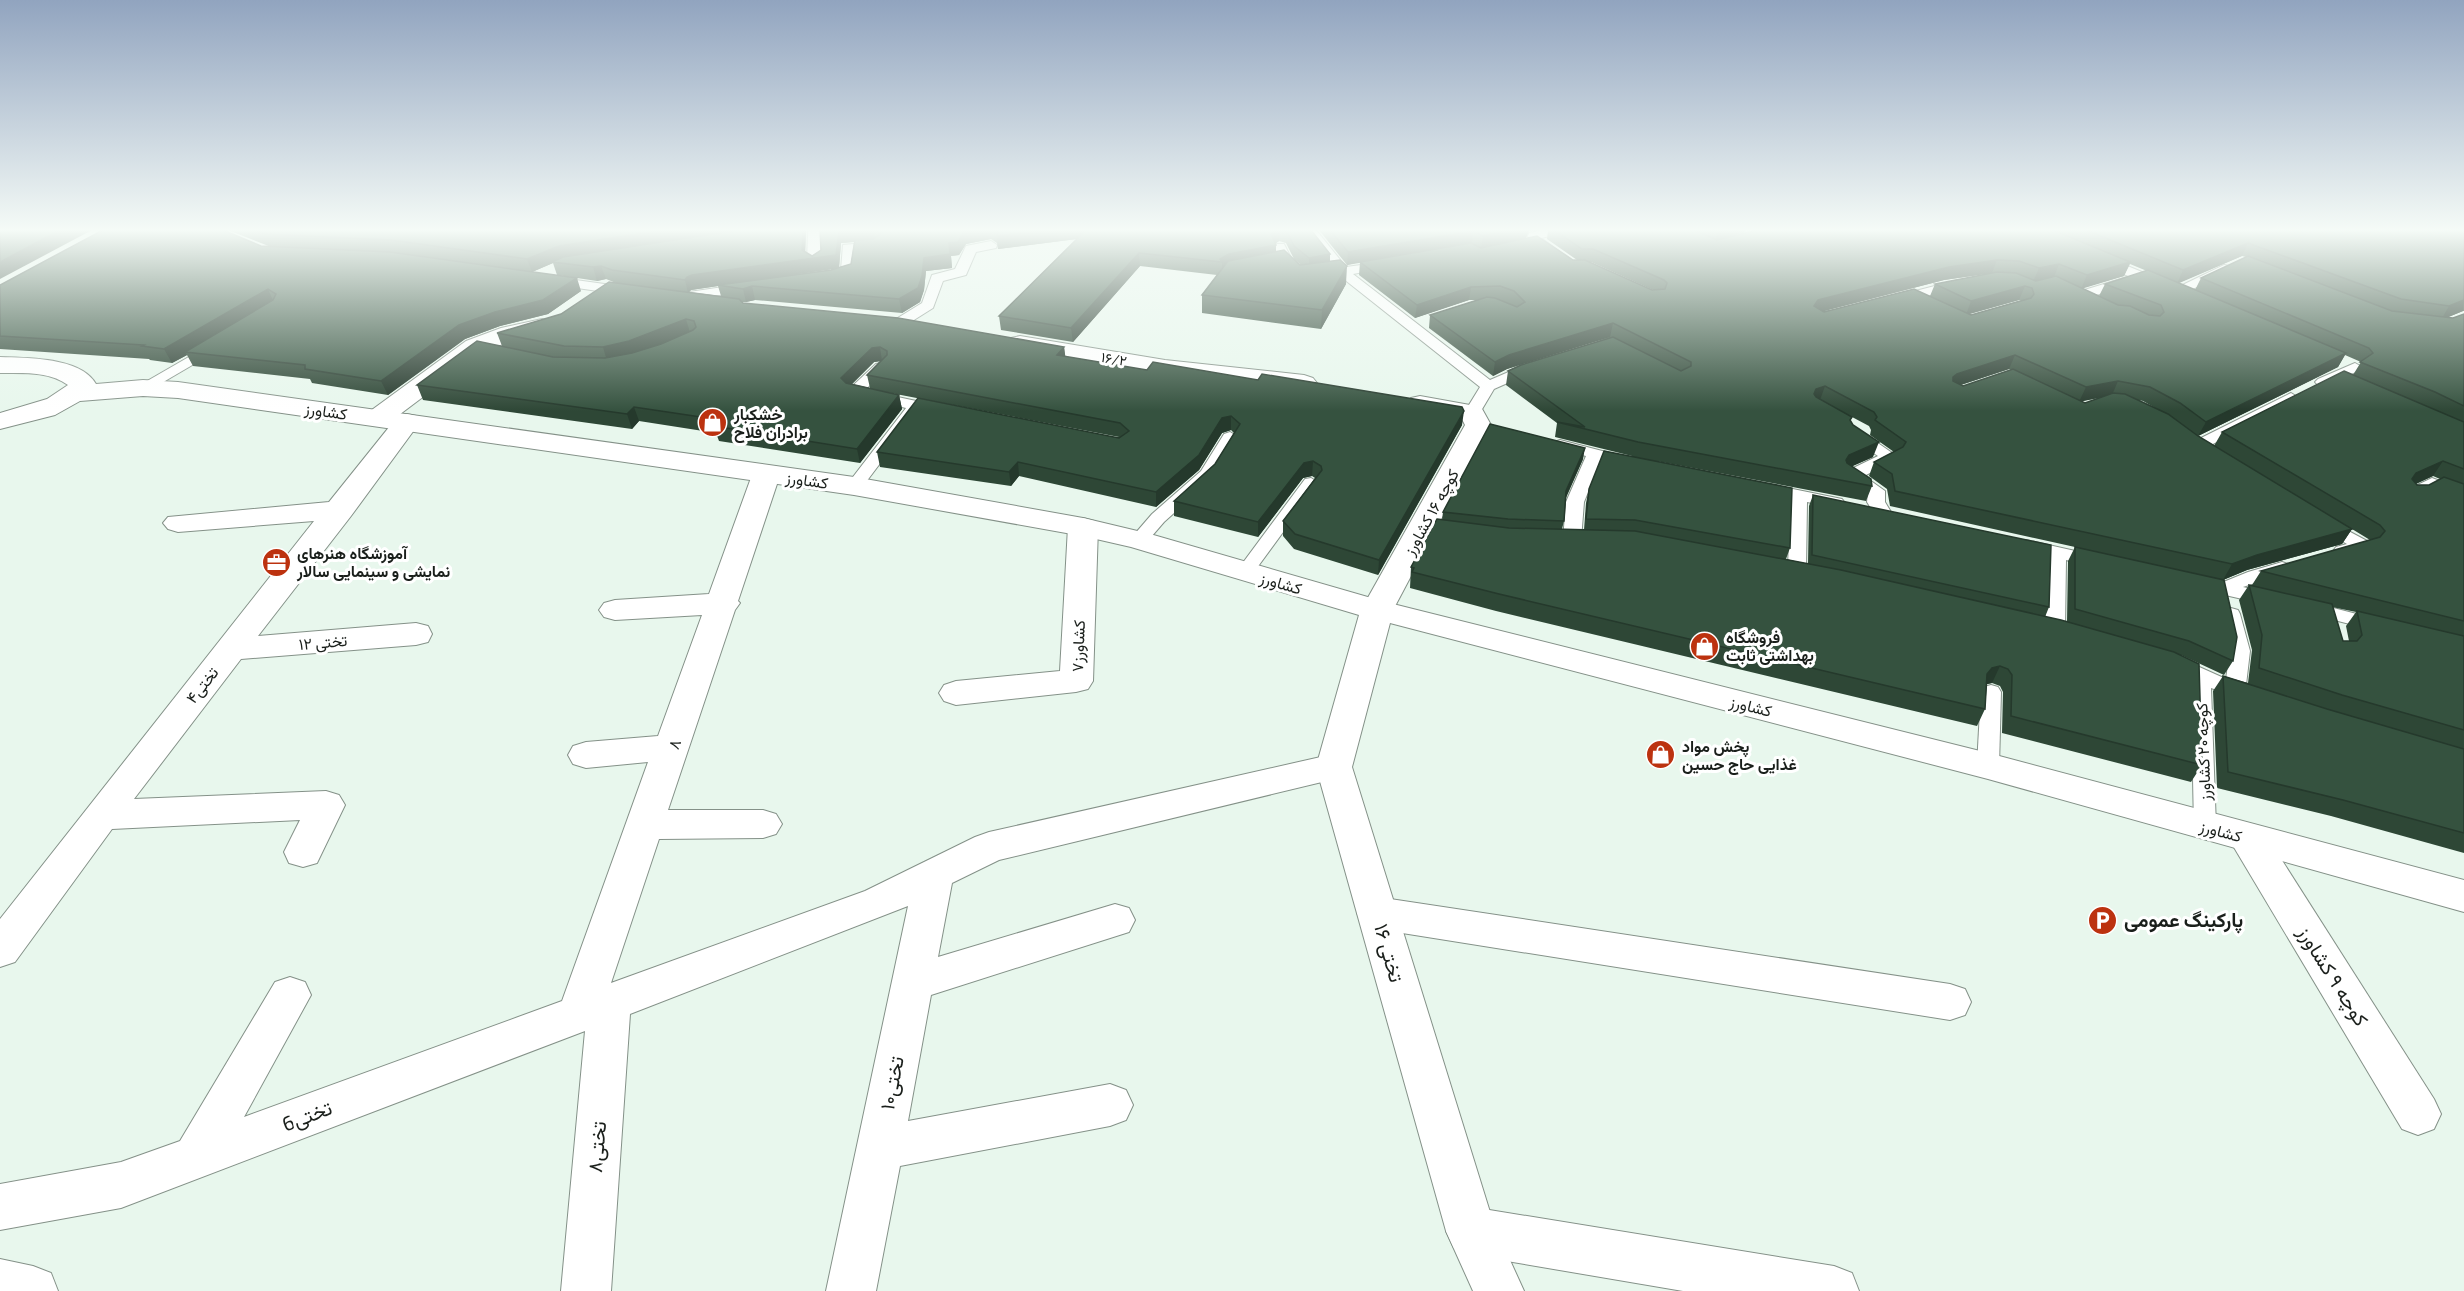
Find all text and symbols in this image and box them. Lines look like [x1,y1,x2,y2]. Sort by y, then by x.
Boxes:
street label: ۱۶/۲ [1100,348,1128,369]
street label: کشاورز [302,398,348,425]
place label: خشکبار برادران فلاح [733,404,808,443]
shop icon: خشکبار برادران فلاح [697,407,729,439]
street label: کوچه ۱۶ کشاورز [1399,465,1465,560]
street label: کشاورز [783,467,829,494]
place label: آموزشگاه هنرهای نمایشی و سینمایی سالار [296,543,450,582]
office icon: آموزشگاه هنرهای نمایشی و سینمایی سالار [260,546,292,578]
street label: کشاورز [1257,567,1304,599]
street label: ۷کشاورز [1067,620,1090,672]
place label: فروشگاه بهداشتی ثابت [1726,627,1814,666]
street label: ۱۲ تختی [298,630,348,655]
shop icon: فروشگاه بهداشتی ثابت [1689,630,1721,662]
street label: تختی۴ [181,663,223,708]
street label: کشاورز [1727,691,1774,722]
street label: کوچه ۲۰ کشاورز [2191,703,2217,802]
street label: ۸ [663,736,684,751]
place label: پخش مواد غذایی حاج حسین [1682,736,1797,775]
shop icon: پخش مواد غذایی حاج حسین [1645,739,1677,771]
street label: کشاورز [2197,816,2244,847]
parking icon: پارکینگ عمومی [2087,904,2119,936]
place label: پارکینگ عمومی [2124,907,2243,934]
street label: کوچه ۹ کشاورز [2291,920,2374,1032]
street label: تختی ۱۶ [1369,921,1410,985]
street label: تختی۱۰ [874,1054,909,1112]
street label: 6تختی [278,1095,335,1136]
street label: تختی۸ [582,1120,611,1174]

